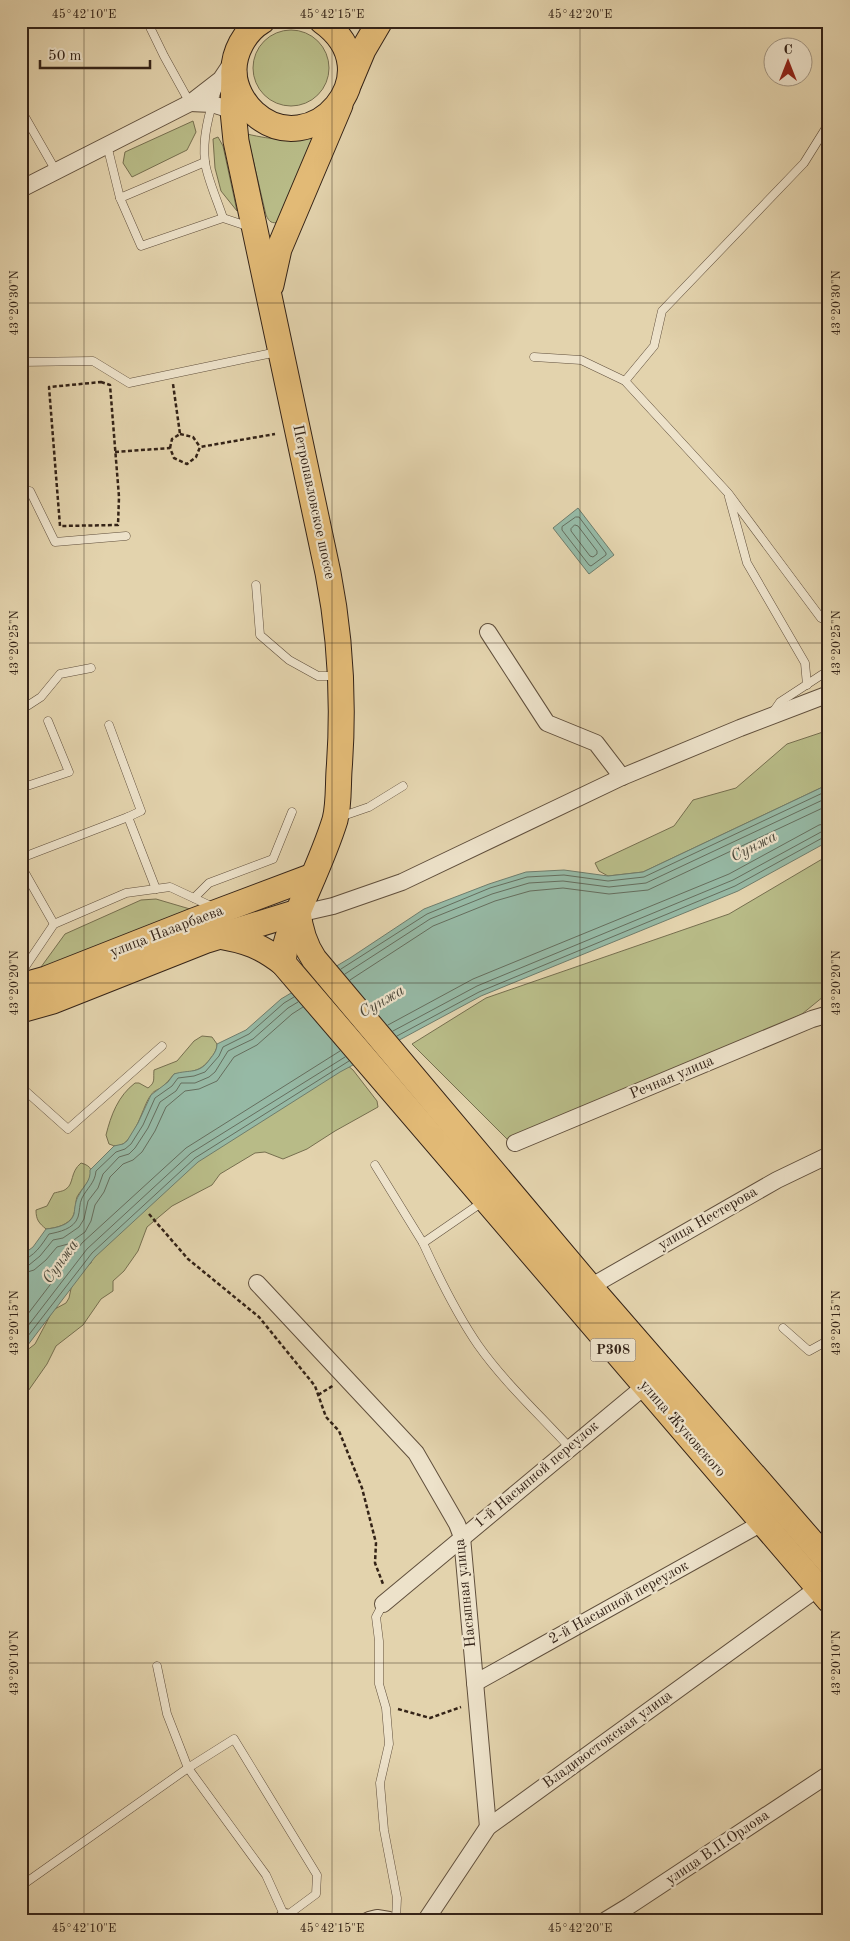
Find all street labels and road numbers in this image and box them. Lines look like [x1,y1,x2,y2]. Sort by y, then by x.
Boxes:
street label: Петропавловское шоссе [289,423,337,581]
street label: улица Назарбаева [108,903,226,960]
street label: Речная улица [628,1053,717,1102]
street label: улица Нестерова [656,1184,761,1253]
road number: P308 [590,1338,636,1362]
street label: улица Жуковского [636,1378,728,1480]
street label: 1-й Насыпной переулок [472,1418,602,1531]
street label: Насыпная улица [453,1537,479,1648]
street label: 2-й Насыпной переулок [547,1558,692,1648]
street label: Владивостокская улица [541,1688,676,1792]
street label: улица В.П.Орлова [664,1808,773,1888]

